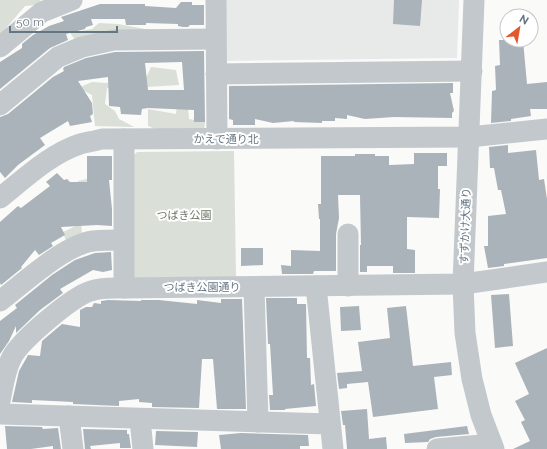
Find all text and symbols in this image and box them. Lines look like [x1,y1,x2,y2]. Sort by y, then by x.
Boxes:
scale bar [10,8,117,34]
north arrow [499,8,539,48]
text: N [517,12,531,28]
text: 50 m [16,15,44,29]
street label: かえで通り北 [193,133,259,146]
street label: すずかけ大通り [458,187,473,265]
park label: つばき公園 [157,209,212,222]
street label: つばき公園通り [164,281,241,294]

